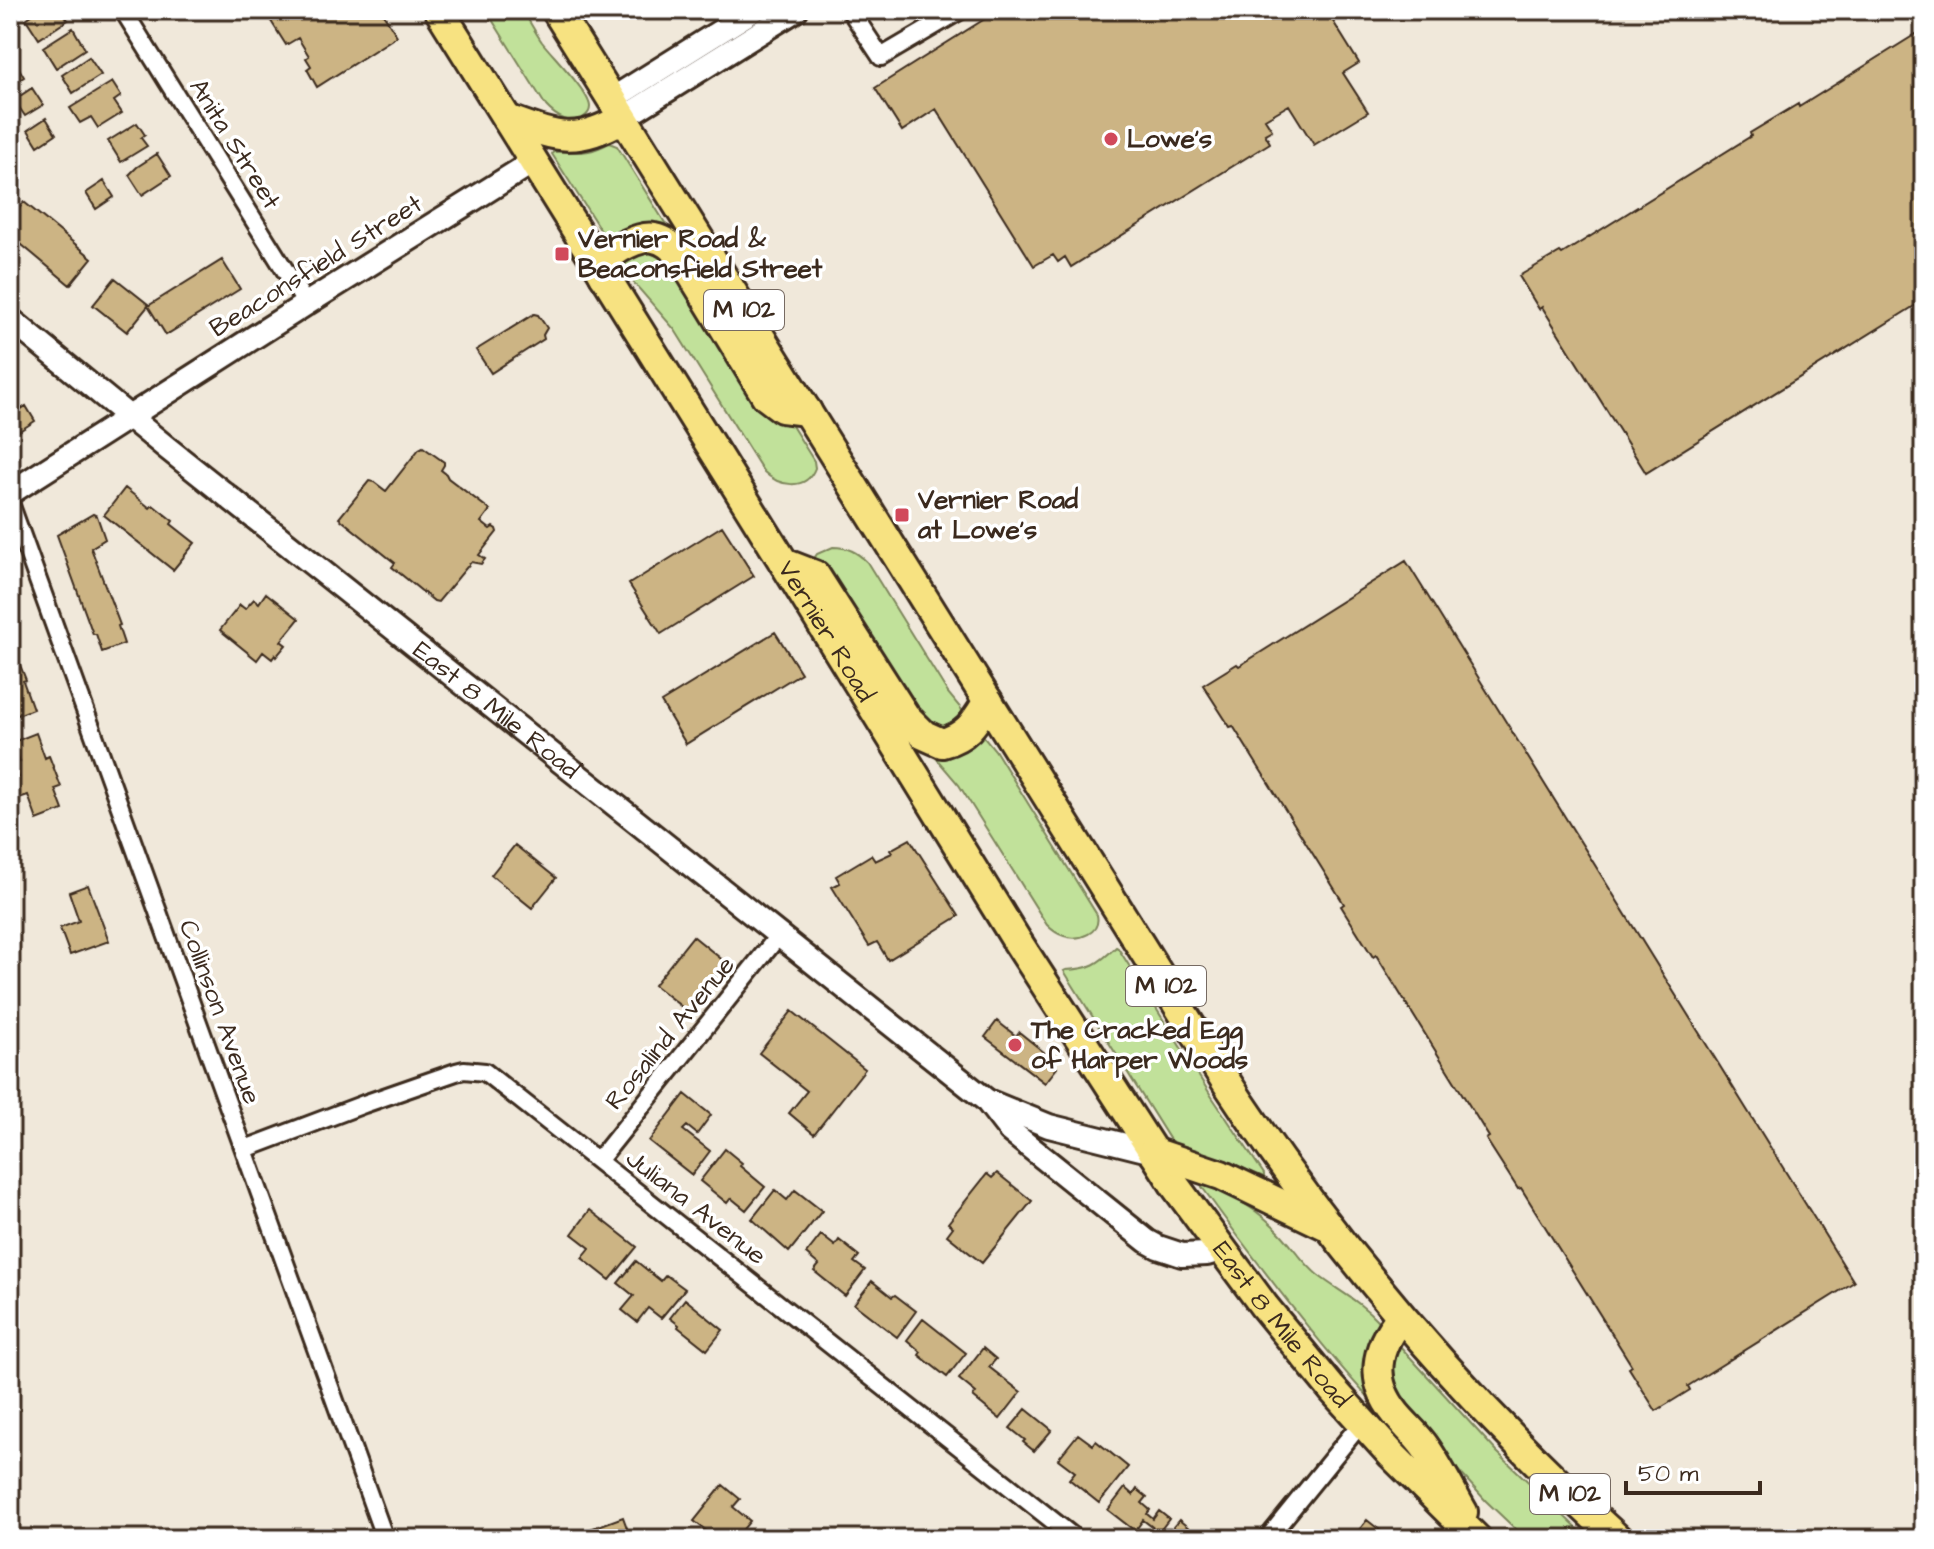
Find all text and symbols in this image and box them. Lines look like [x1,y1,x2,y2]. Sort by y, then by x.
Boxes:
street label: Anita Street [181,72,290,217]
place label: Lowe's [1127,121,1212,157]
marker: Lowe's [1102,130,1120,148]
street label: Beaconsfield Street [203,186,430,346]
place label: Vernier Road & Beaconsfield Street [577,221,823,287]
marker: Vernier Road & Beaconsfield Street [553,245,571,263]
road number: M 102 [704,290,784,330]
place label: Vernier Road at Lowe's [917,482,1079,548]
marker: Vernier Road at Lowe's [893,506,911,524]
street label: Vernier Road [769,554,883,709]
street label: East 8 Mile Road [405,633,587,788]
street label: Collinson Avenue [170,915,270,1109]
street label: Rosalind Avenue [597,948,743,1118]
road number: M 102 [1126,966,1206,1006]
place label: The Cracked Egg of Harper Woods [1030,1012,1248,1078]
marker: The Cracked Egg of Harper Woods [1006,1036,1024,1054]
street label: Juliana Avenue [618,1141,774,1273]
street label: East 8 Mile Road [1204,1234,1359,1416]
scale bar [1626,1445,1760,1495]
text: 50 m [1638,1457,1699,1491]
road number: M 102 [1530,1474,1610,1514]

